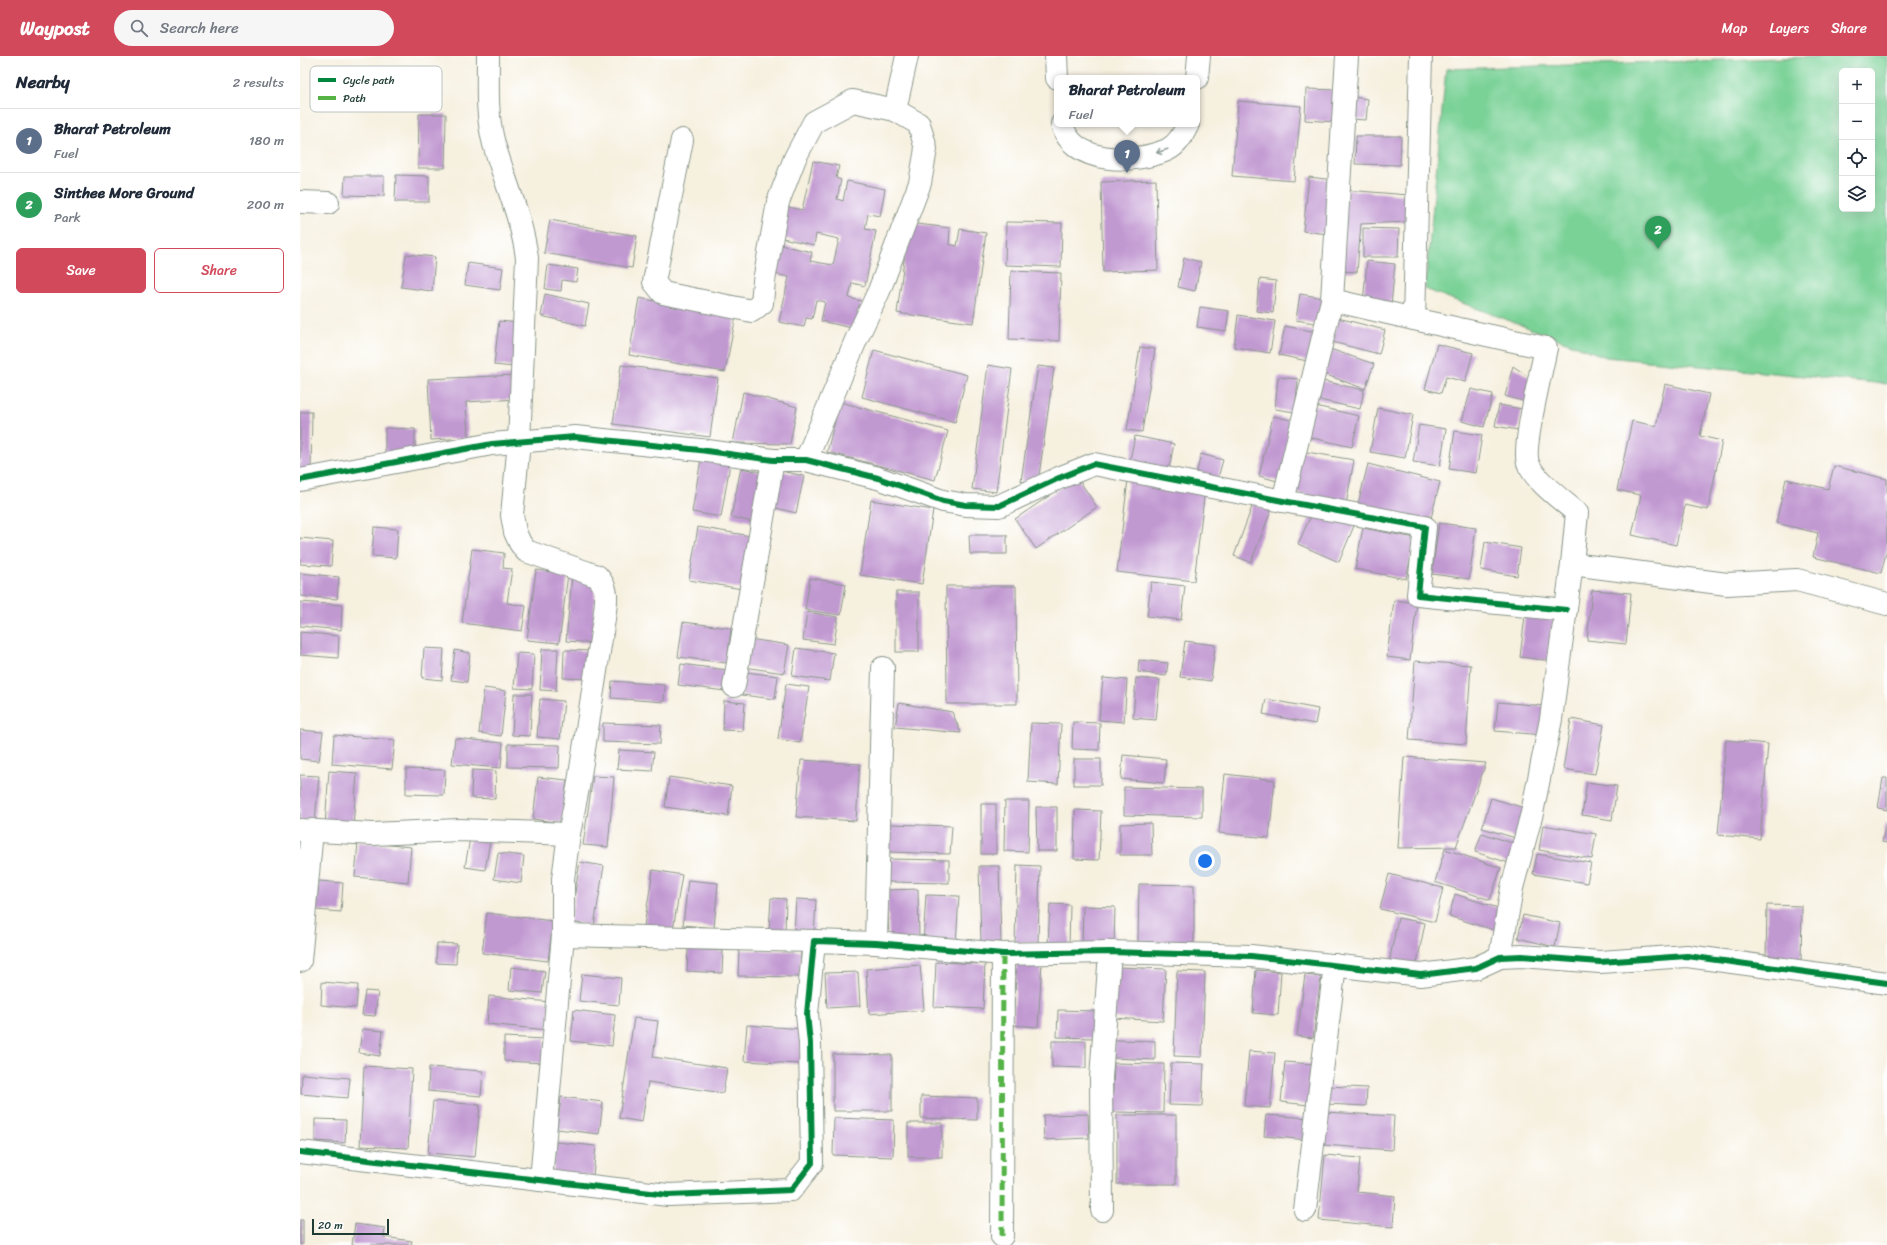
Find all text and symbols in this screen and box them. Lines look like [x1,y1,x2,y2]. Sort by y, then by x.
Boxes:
search box [114,10,394,46]
text: Waypost [20,12,90,45]
text: Search here [160,15,239,41]
text: Map [1722,16,1747,41]
text: Layers [1769,16,1809,41]
text: Share [1831,16,1867,41]
icon: search [128,17,150,39]
legend [310,66,442,112]
text: Nearby [16,67,70,97]
map controls [1839,68,1875,212]
button: + [1839,68,1875,104]
text: 2 results [233,71,284,94]
text: Cycle path [343,71,395,90]
popup [1054,75,1200,127]
text: Bharat Petroleum [1069,77,1185,103]
text: Path [343,89,366,108]
text: Fuel [1069,103,1093,126]
button: − [1839,104,1875,140]
text: Bharat Petroleum [54,116,171,142]
text: 1 [26,129,32,152]
text: 180 m [249,129,284,152]
pin: 1 [1114,140,1140,173]
button: locate [1839,140,1875,176]
text: Fuel [54,142,78,165]
one-way arrow [1156,148,1169,155]
button: layers [1839,176,1875,212]
text: Sinthee More Ground [54,180,194,206]
text: 2 [25,193,33,216]
text: 200 m [247,193,284,216]
text: Park [54,206,81,229]
pin: 2 [1645,216,1671,249]
button: Save [16,248,146,293]
button: Share [154,248,284,293]
your location [1195,851,1215,871]
text: 20 m [318,1216,343,1235]
scale bar [312,1217,389,1236]

